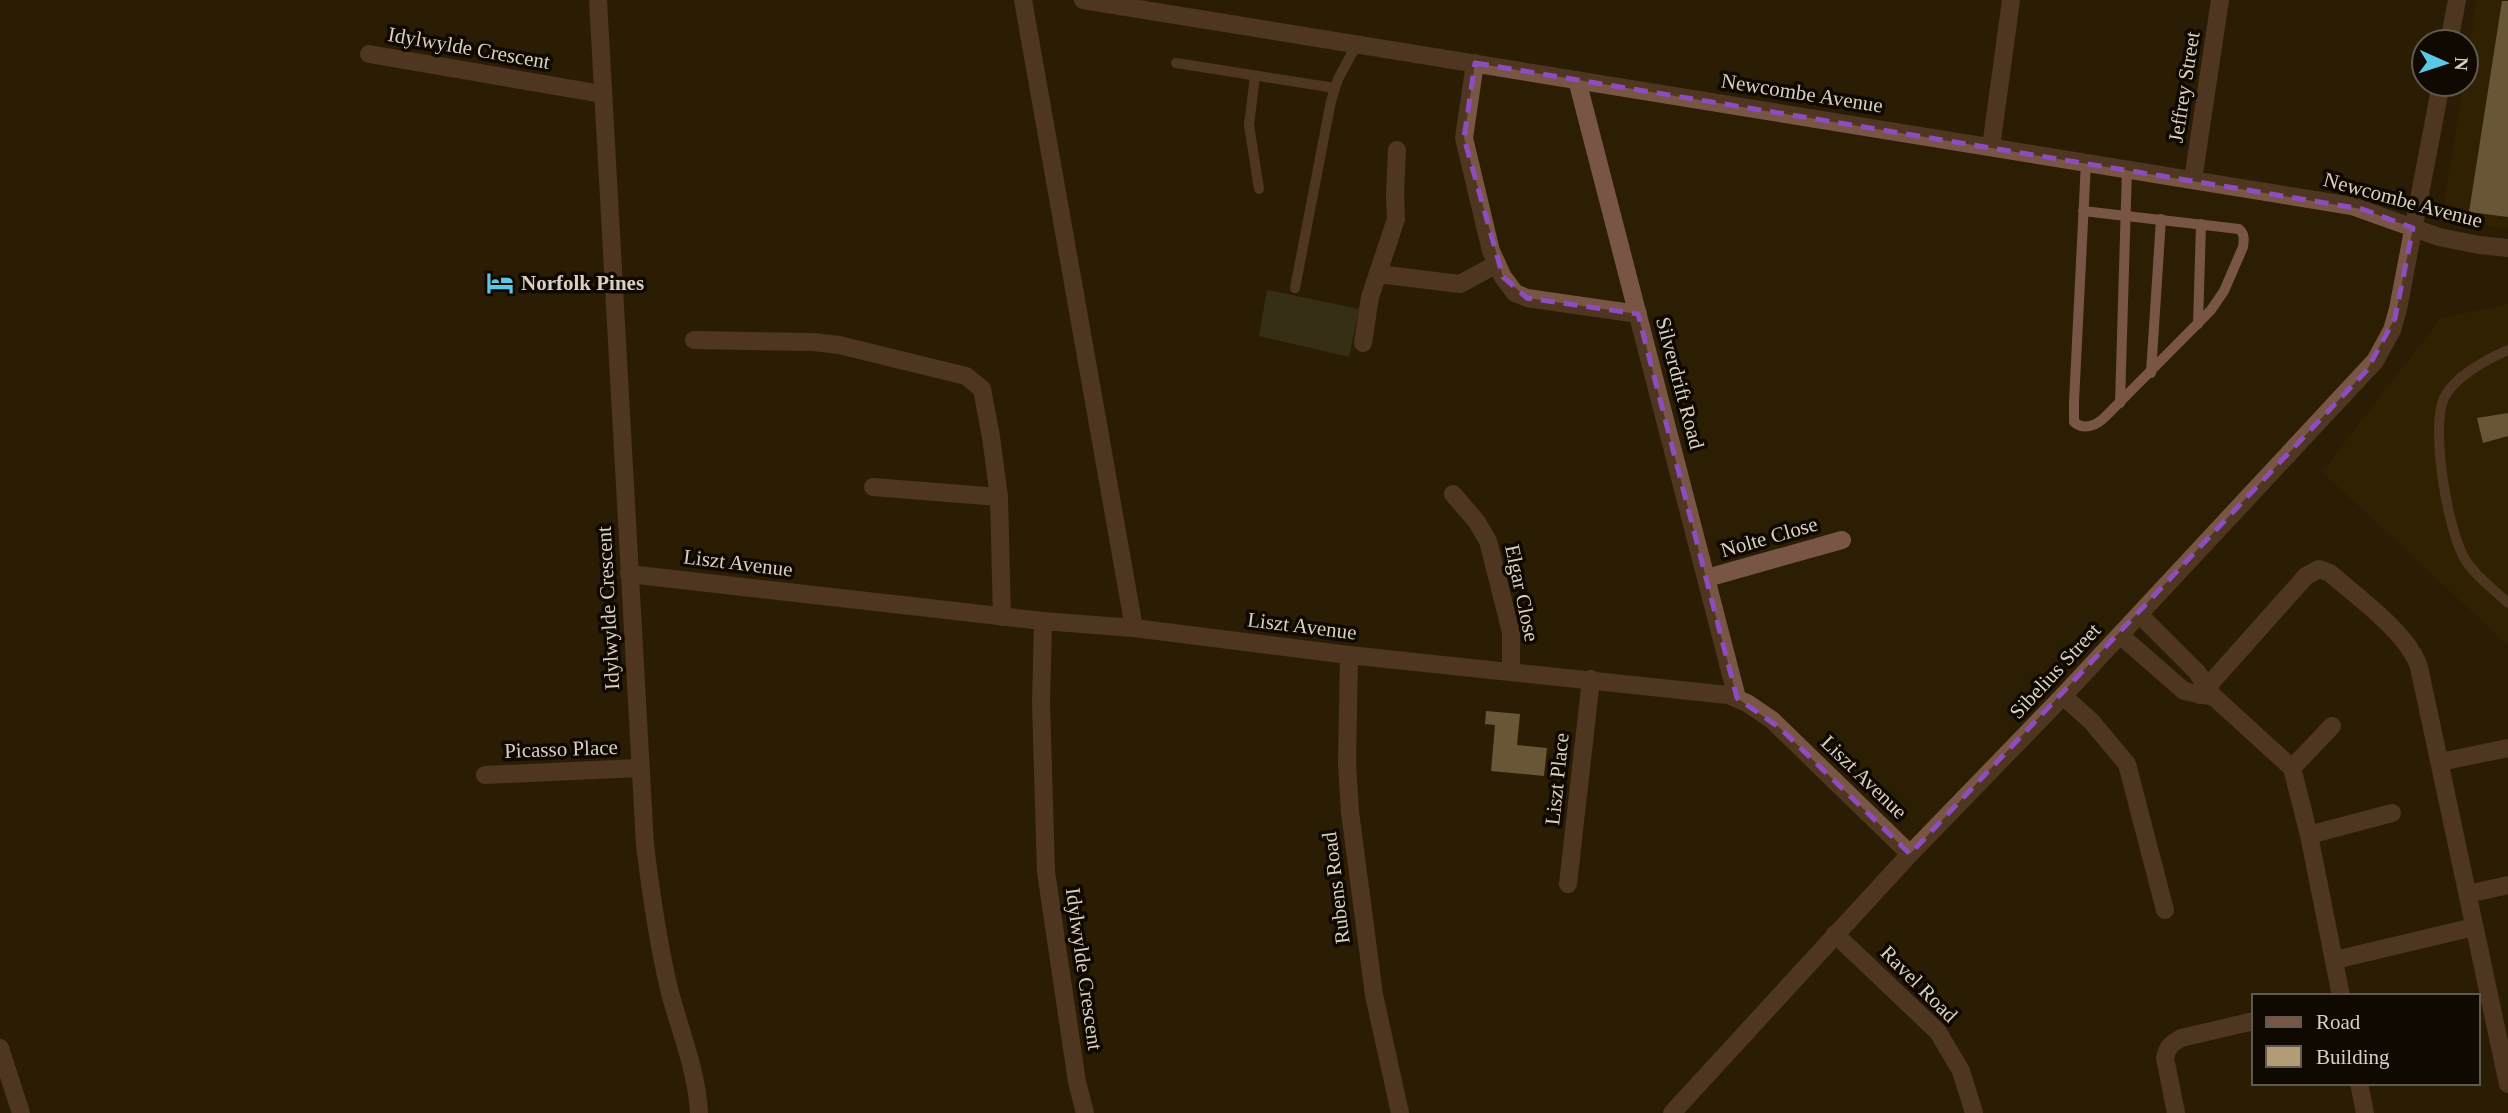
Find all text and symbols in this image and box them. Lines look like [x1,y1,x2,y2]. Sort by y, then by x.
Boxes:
street label: Idylwylde Crescent [386,22,552,74]
north arrow [2410,28,2480,98]
street label: Jeffrey Street [2163,30,2205,144]
text: N [2451,56,2472,72]
street label: Newcombe Avenue [1719,68,1885,118]
street label: Newcombe Avenue [2321,167,2485,233]
hotel icon: Norfolk Pines [485,268,515,298]
place label: Norfolk Pines [521,271,644,295]
street label: Silverdrift Road [1651,314,1709,452]
street label: Nolte Close [1718,512,1820,562]
street label: Idylwylde Crescent [592,525,624,690]
street label: Elgar Close [1500,542,1544,644]
street label: Liszt Avenue [682,544,794,582]
street label: Liszt Avenue [1246,607,1358,645]
street label: Sibelius Street [2005,618,2105,724]
street label: Liszt Avenue [1816,730,1912,824]
street label: Liszt Place [1540,732,1574,826]
street label: Picasso Place [504,735,618,763]
street label: Rubens Road [1317,830,1355,945]
street label: Idylwylde Crescent [1061,886,1107,1052]
street label: Ravel Road [1876,941,1963,1028]
legend [2252,994,2480,1085]
text: Road [2316,1010,2361,1034]
text: Building [2316,1045,2390,1069]

